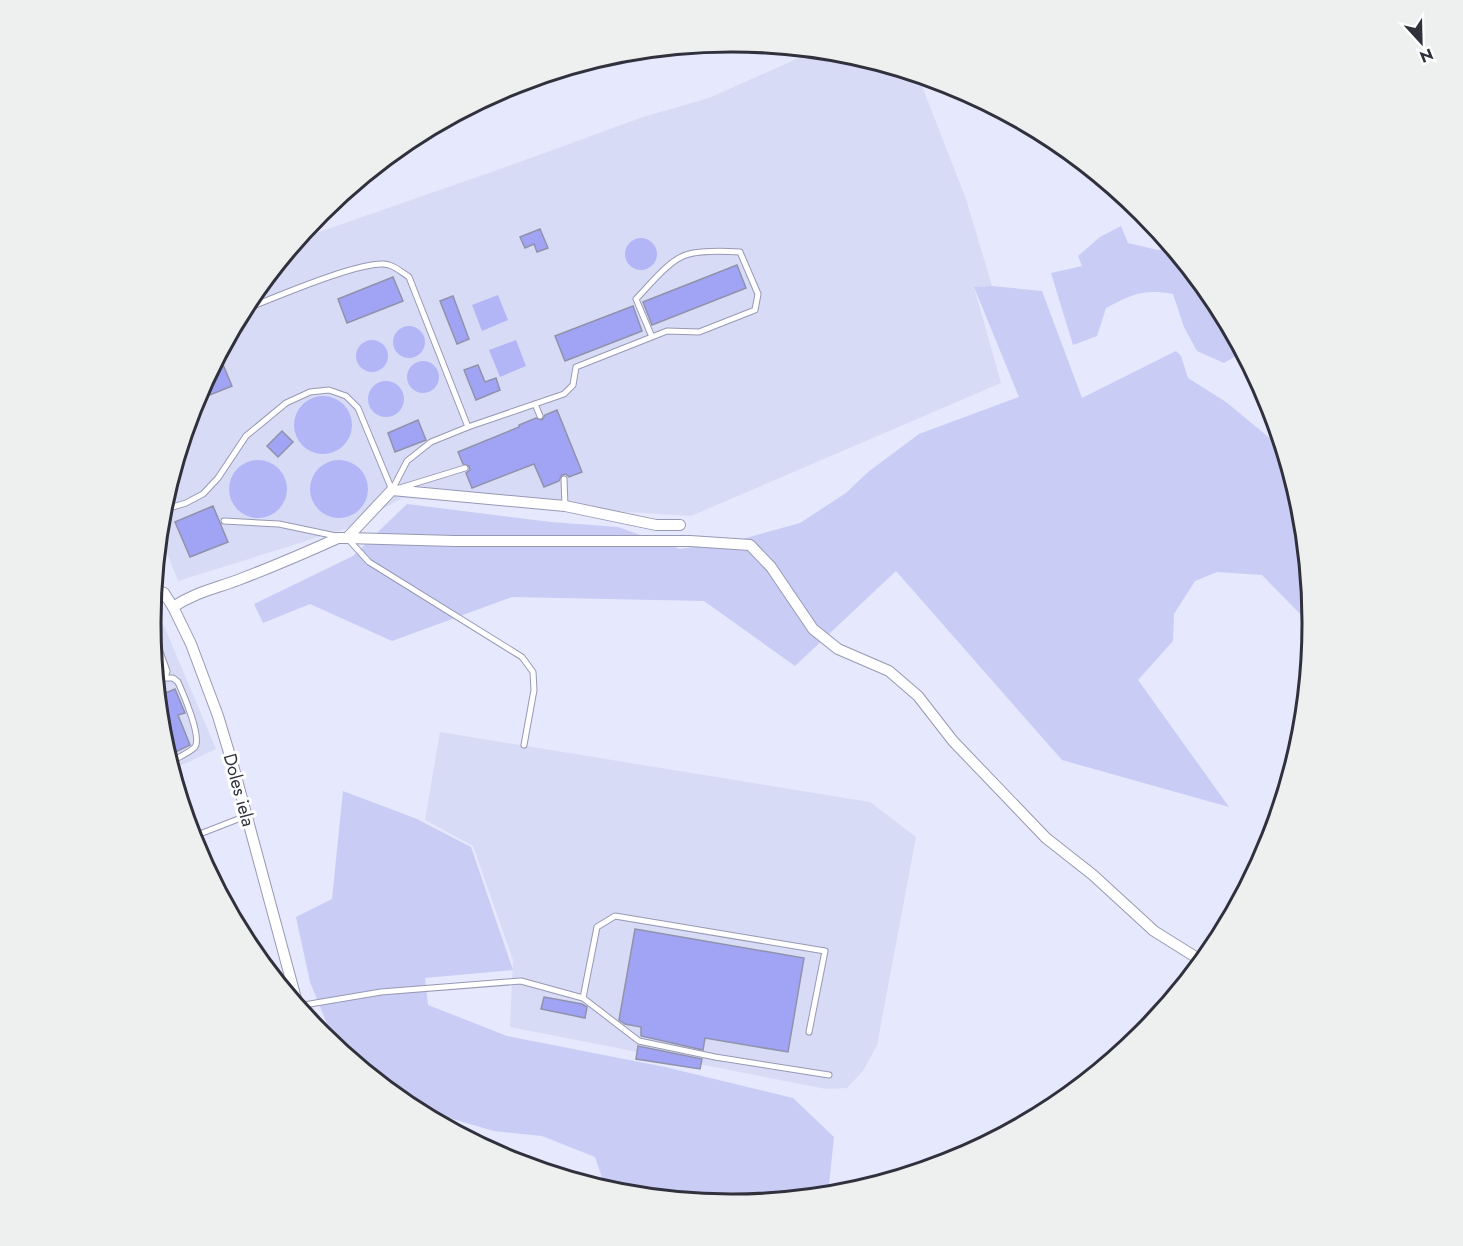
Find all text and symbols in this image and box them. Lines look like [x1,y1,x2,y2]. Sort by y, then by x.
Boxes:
north arrow [1391,12,1451,72]
text: N [1416,42,1437,68]
street label: Doles iela [217,750,261,830]

